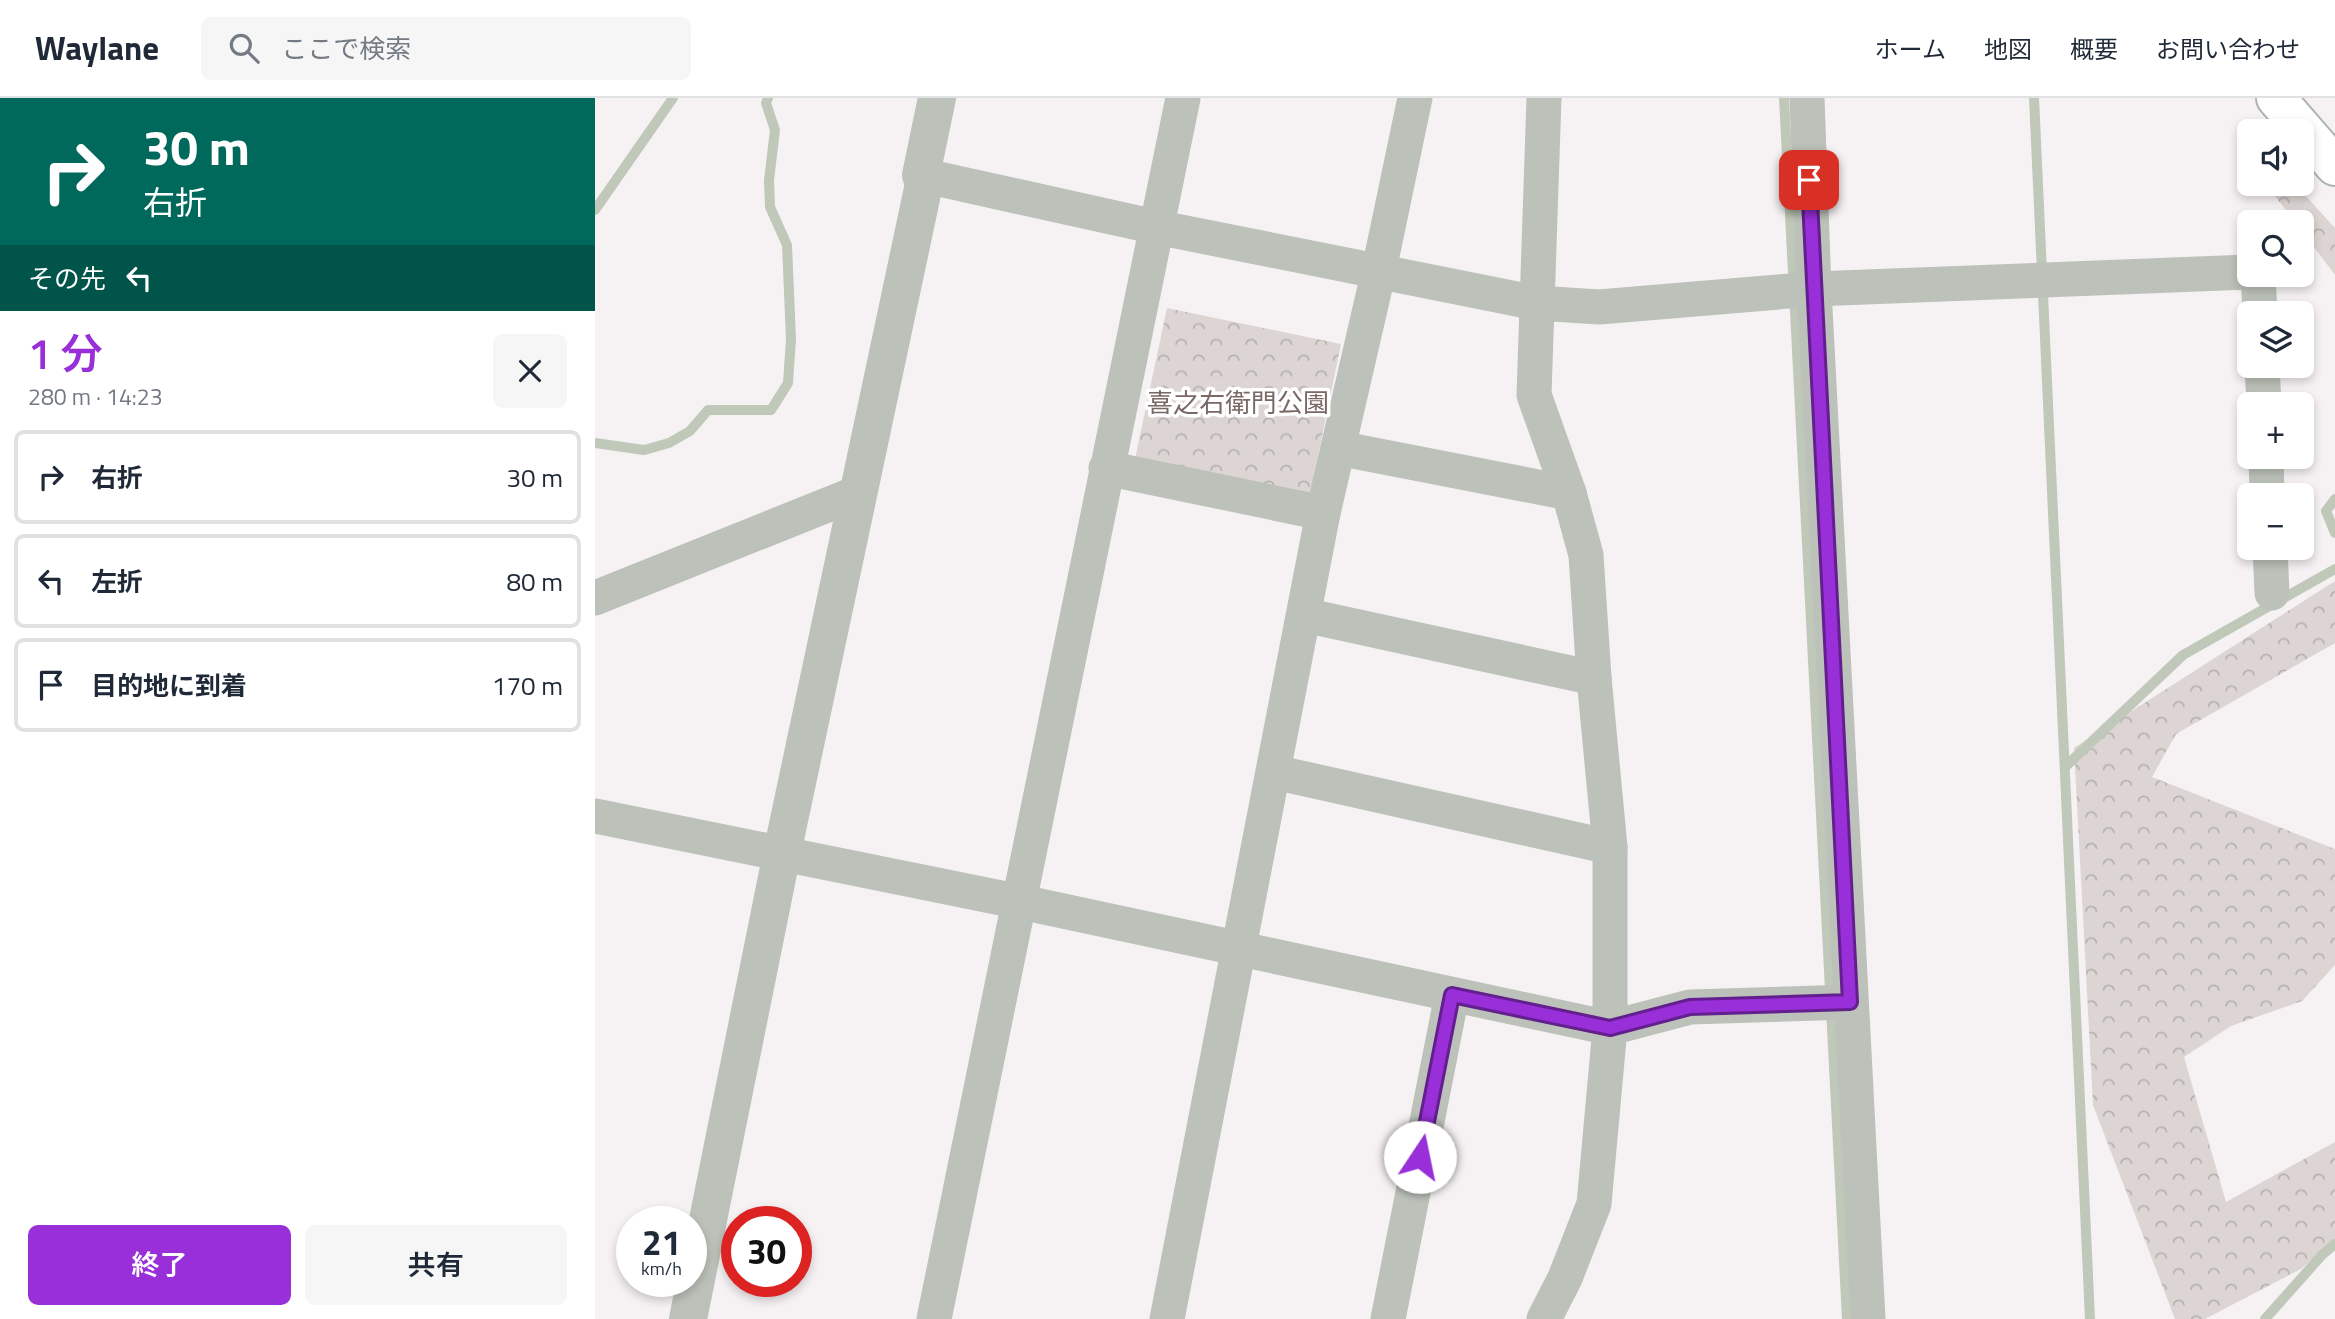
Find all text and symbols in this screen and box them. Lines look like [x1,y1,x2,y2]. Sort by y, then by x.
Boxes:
search box [201,17,691,80]
text: Waylane [35,23,159,73]
icon: search [225,29,263,67]
text: ここで検索 [281,29,411,68]
text: ホーム [1875,31,1946,67]
text: 地図 [1984,31,2032,67]
text: 概要 [2070,31,2118,67]
text: お問い合わせ [2156,31,2300,67]
text: 30 m [143,109,250,184]
map controls [2237,119,2314,560]
button: sound [2237,119,2314,196]
icon: right [28,126,119,217]
pin [1779,150,1839,210]
icon: arrive [1790,161,1828,199]
text: 右折 [143,178,207,226]
button: search [2237,210,2314,287]
text: その先 [28,259,106,298]
icon: left [120,259,158,297]
button: layers [2237,301,2314,378]
text: 1 分 [28,321,103,385]
button: close [493,334,567,408]
text: 280 m · 14:23 [28,379,163,414]
park label: 喜之右衛門公園 [1147,383,1329,422]
button: + [2237,392,2314,469]
icon: right [32,458,70,496]
text: 右折 [91,458,143,497]
text: 30 m [506,458,563,497]
button: − [2237,483,2314,560]
icon: left [32,562,70,600]
text: 左折 [91,562,143,601]
text: 80 m [506,562,563,601]
icon: arrive [32,666,70,704]
text: 目的地に到着 [91,666,247,705]
text: 170 m [492,666,563,705]
position arrow [1383,1120,1457,1194]
speed limit sign: 30 [721,1206,812,1297]
text: 21 [642,1215,681,1269]
button: 終了 [28,1225,291,1305]
button: 共有 [305,1225,567,1305]
text: km/h [641,1255,682,1282]

